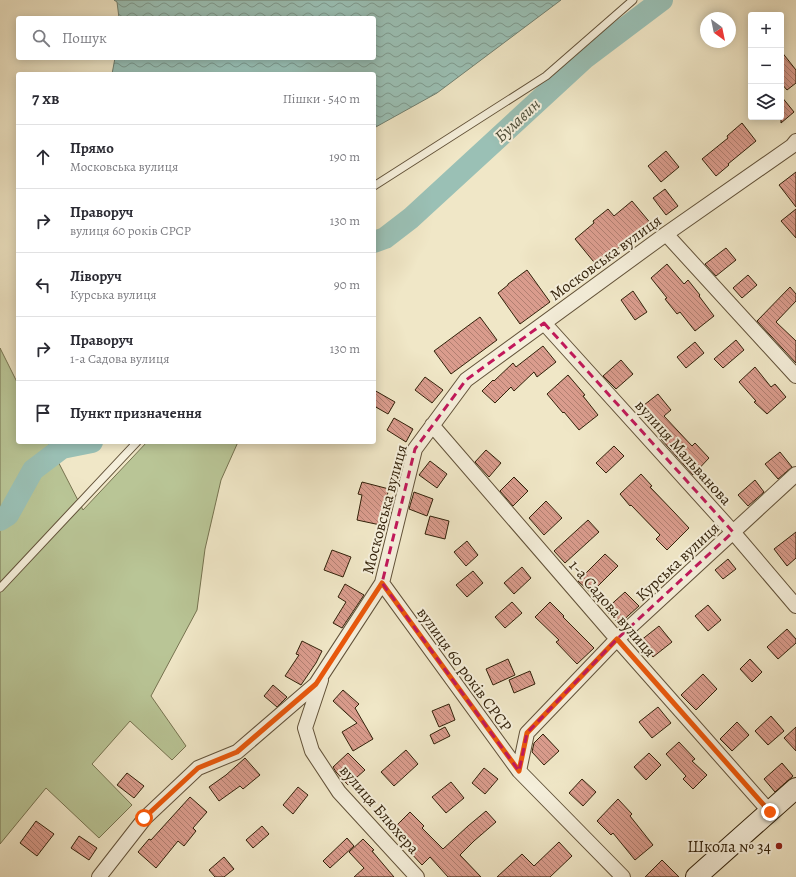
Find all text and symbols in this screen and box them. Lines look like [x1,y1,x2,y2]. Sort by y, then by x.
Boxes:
north arrow [700,12,736,48]
map controls [748,12,784,120]
button: + [748,12,784,48]
search box [16,16,376,60]
icon: search [30,27,52,49]
text: Пошук [62,28,107,48]
button: − [748,48,784,84]
button: layers [748,84,784,120]
text: 7 хв [32,87,60,110]
text: Пішки · 540 m [283,90,360,107]
water label: Булавин [489,93,546,148]
text: Прямо [70,138,114,158]
icon: ahead [32,146,54,168]
text: 190 m [329,148,360,165]
text: Московська вулиця [70,158,178,175]
text: Праворуч [70,202,133,222]
icon: right [32,210,54,232]
street label: Московська вулиця [545,210,666,306]
text: 130 m [330,212,360,229]
text: вулиця 60 років СРСР [70,222,191,239]
text: Ліворуч [70,266,122,286]
icon: left [32,274,54,296]
text: 90 m [334,276,360,293]
text: Курська вулиця [70,286,157,303]
text: Праворуч [70,330,133,350]
icon: right [32,338,54,360]
text: 130 m [330,340,360,357]
text: 1-а Садова вулиця [70,350,169,367]
street label: вулиця Мальванова [630,395,737,511]
icon: arrive [32,402,54,424]
text: Пункт призначення [70,403,202,423]
street label: Московська вулиця [357,442,413,576]
street label: Курська вулиця [631,517,724,606]
street label: 1-а Садова вулиця [564,555,661,662]
street label: вулиця 60 років СРСР [412,603,517,736]
street label: вулиця Блюхера [334,760,425,859]
route end [761,803,779,821]
route start [135,809,153,827]
place label: Школа № 34 [687,836,771,858]
marker: Школа № 34 [774,841,784,851]

